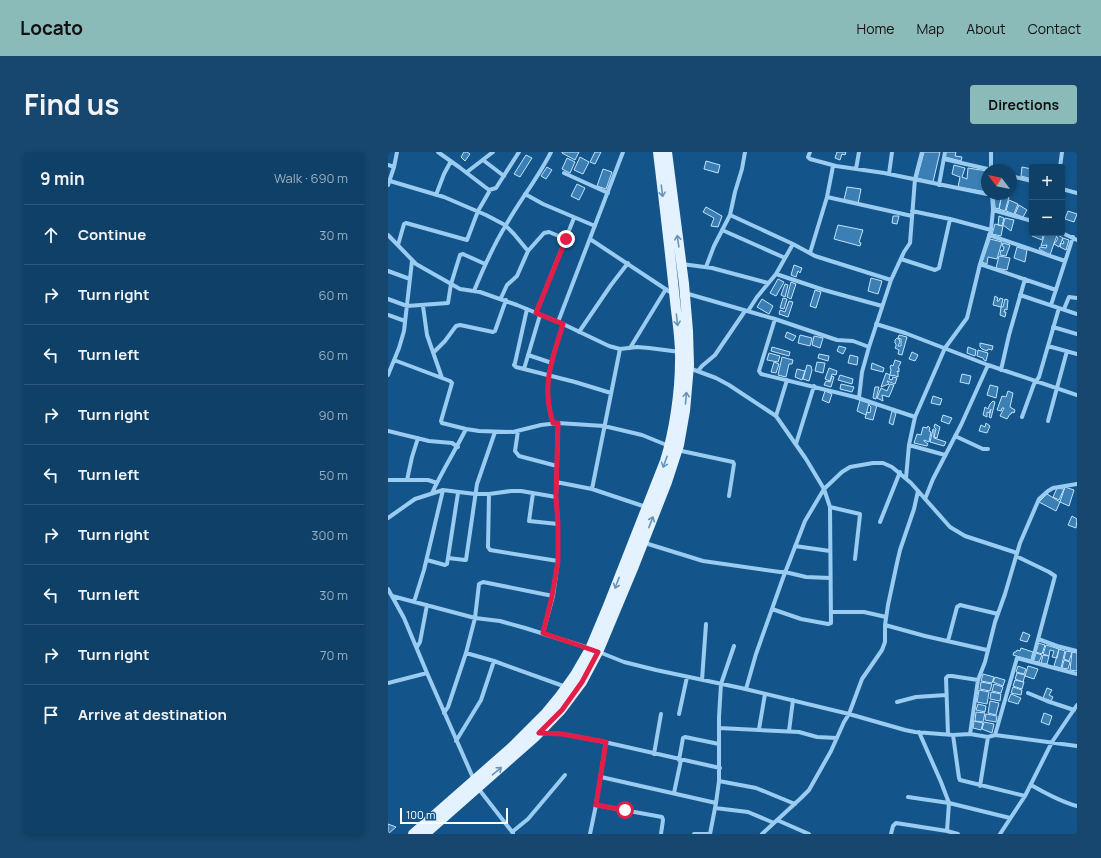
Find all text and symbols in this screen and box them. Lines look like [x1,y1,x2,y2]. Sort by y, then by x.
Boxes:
text: Locato [20,15,83,41]
text: Home [857,19,894,38]
text: Map [916,19,944,38]
text: About [966,19,1006,38]
text: Contact [1028,19,1081,38]
text: Find us [24,85,119,123]
button: Directions [970,85,1077,124]
north arrow [981,164,1017,200]
map controls [1029,164,1065,236]
button: + [1029,164,1065,200]
text: 9 min [40,167,85,190]
text: Walk · 690 m [274,169,348,187]
one-way arrow [659,184,666,197]
button: − [1029,200,1065,236]
icon: ahead [40,224,62,246]
text: Continue [78,224,146,245]
text: 30 m [319,226,348,244]
route end [557,230,575,248]
one-way arrow [674,235,682,248]
icon: right [40,284,62,306]
text: Turn right [78,284,149,305]
text: 60 m [318,286,348,304]
one-way arrow [673,313,681,326]
icon: left [40,344,62,366]
text: Turn left [78,344,140,365]
text: 60 m [318,346,348,364]
one-way arrow [683,392,690,405]
icon: right [40,404,62,426]
text: Turn right [78,404,149,425]
text: 90 m [318,406,348,424]
one-way arrow [660,456,668,468]
icon: left [40,464,62,486]
text: Turn left [78,464,140,485]
text: 50 m [319,466,348,484]
one-way arrow [647,517,655,529]
icon: right [40,524,62,546]
text: Turn right [78,524,149,545]
text: 300 m [311,526,348,544]
one-way arrow [613,577,621,589]
icon: left [40,584,62,606]
text: Turn left [78,584,140,605]
text: 30 m [319,586,348,604]
icon: right [40,644,62,666]
text: Turn right [78,644,149,665]
text: 70 m [320,646,348,664]
icon: arrive [40,704,62,726]
text: Arrive at destination [78,704,227,725]
one-way arrow [491,767,502,776]
route start [616,801,634,819]
scale bar [400,806,508,825]
text: 100 m [406,807,435,822]

